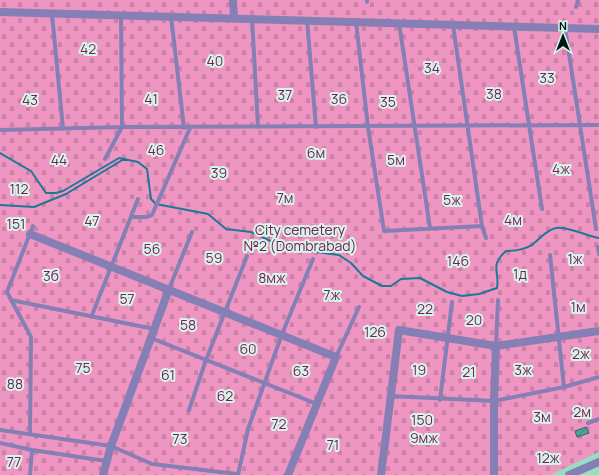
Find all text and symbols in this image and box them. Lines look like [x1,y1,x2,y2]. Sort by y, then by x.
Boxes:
north arrow [543,16,583,56]
text: N [559,18,567,33]
park label: 42 [80,39,96,58]
park label: 40 [207,51,223,70]
park label: 34 [424,58,440,77]
park label: 33 [539,68,555,87]
park label: 38 [486,84,502,103]
park label: 37 [278,85,292,104]
park label: 41 [144,89,158,108]
park label: 36 [331,89,347,108]
park label: 43 [22,90,38,109]
park label: 35 [380,92,396,111]
park label: 46 [148,140,164,159]
park label: 6м [307,143,325,162]
park label: 44 [51,150,67,169]
park label: 5м [387,150,405,169]
park label: 4ж [552,159,570,178]
park label: 39 [211,163,227,182]
park label: 112 [10,179,28,198]
park label: 7м [277,188,293,207]
park label: 5ж [443,190,461,209]
park label: 4м [504,210,522,229]
park label: 47 [84,211,100,230]
park label: 151 [6,214,26,233]
park label: City cemetery №2 (Dombrabad) [244,220,356,255]
park label: 56 [144,239,160,258]
park label: 59 [206,248,222,267]
park label: 1ж [567,249,583,268]
park label: 146 [447,251,469,270]
park label: 1д [513,264,527,283]
park label: 3б [43,266,59,285]
park label: 8мж [258,268,286,287]
park label: 7ж [324,285,341,304]
park label: 57 [119,289,135,308]
park label: 1м [570,297,586,316]
park label: 22 [417,299,433,318]
park label: 20 [466,310,482,329]
park label: 58 [180,315,196,334]
park label: 126 [364,322,386,341]
park label: 60 [239,339,257,358]
park label: 2ж [572,344,590,363]
park label: 75 [75,358,91,377]
park label: 19 [412,360,426,379]
park label: 3ж [514,360,532,379]
park label: 63 [293,361,309,380]
park label: 21 [462,362,476,381]
park label: 61 [161,365,175,384]
park label: 88 [7,374,23,393]
park label: 62 [217,386,233,405]
park label: 2м [573,402,591,421]
park label: 3м [533,407,551,426]
park label: 150 [411,410,433,429]
park label: 72 [271,414,287,433]
park label: 9мж [410,428,438,447]
park label: 73 [173,429,187,448]
park label: 71 [327,435,339,454]
park label: 12ж [536,448,560,467]
park label: 77 [7,452,21,471]

